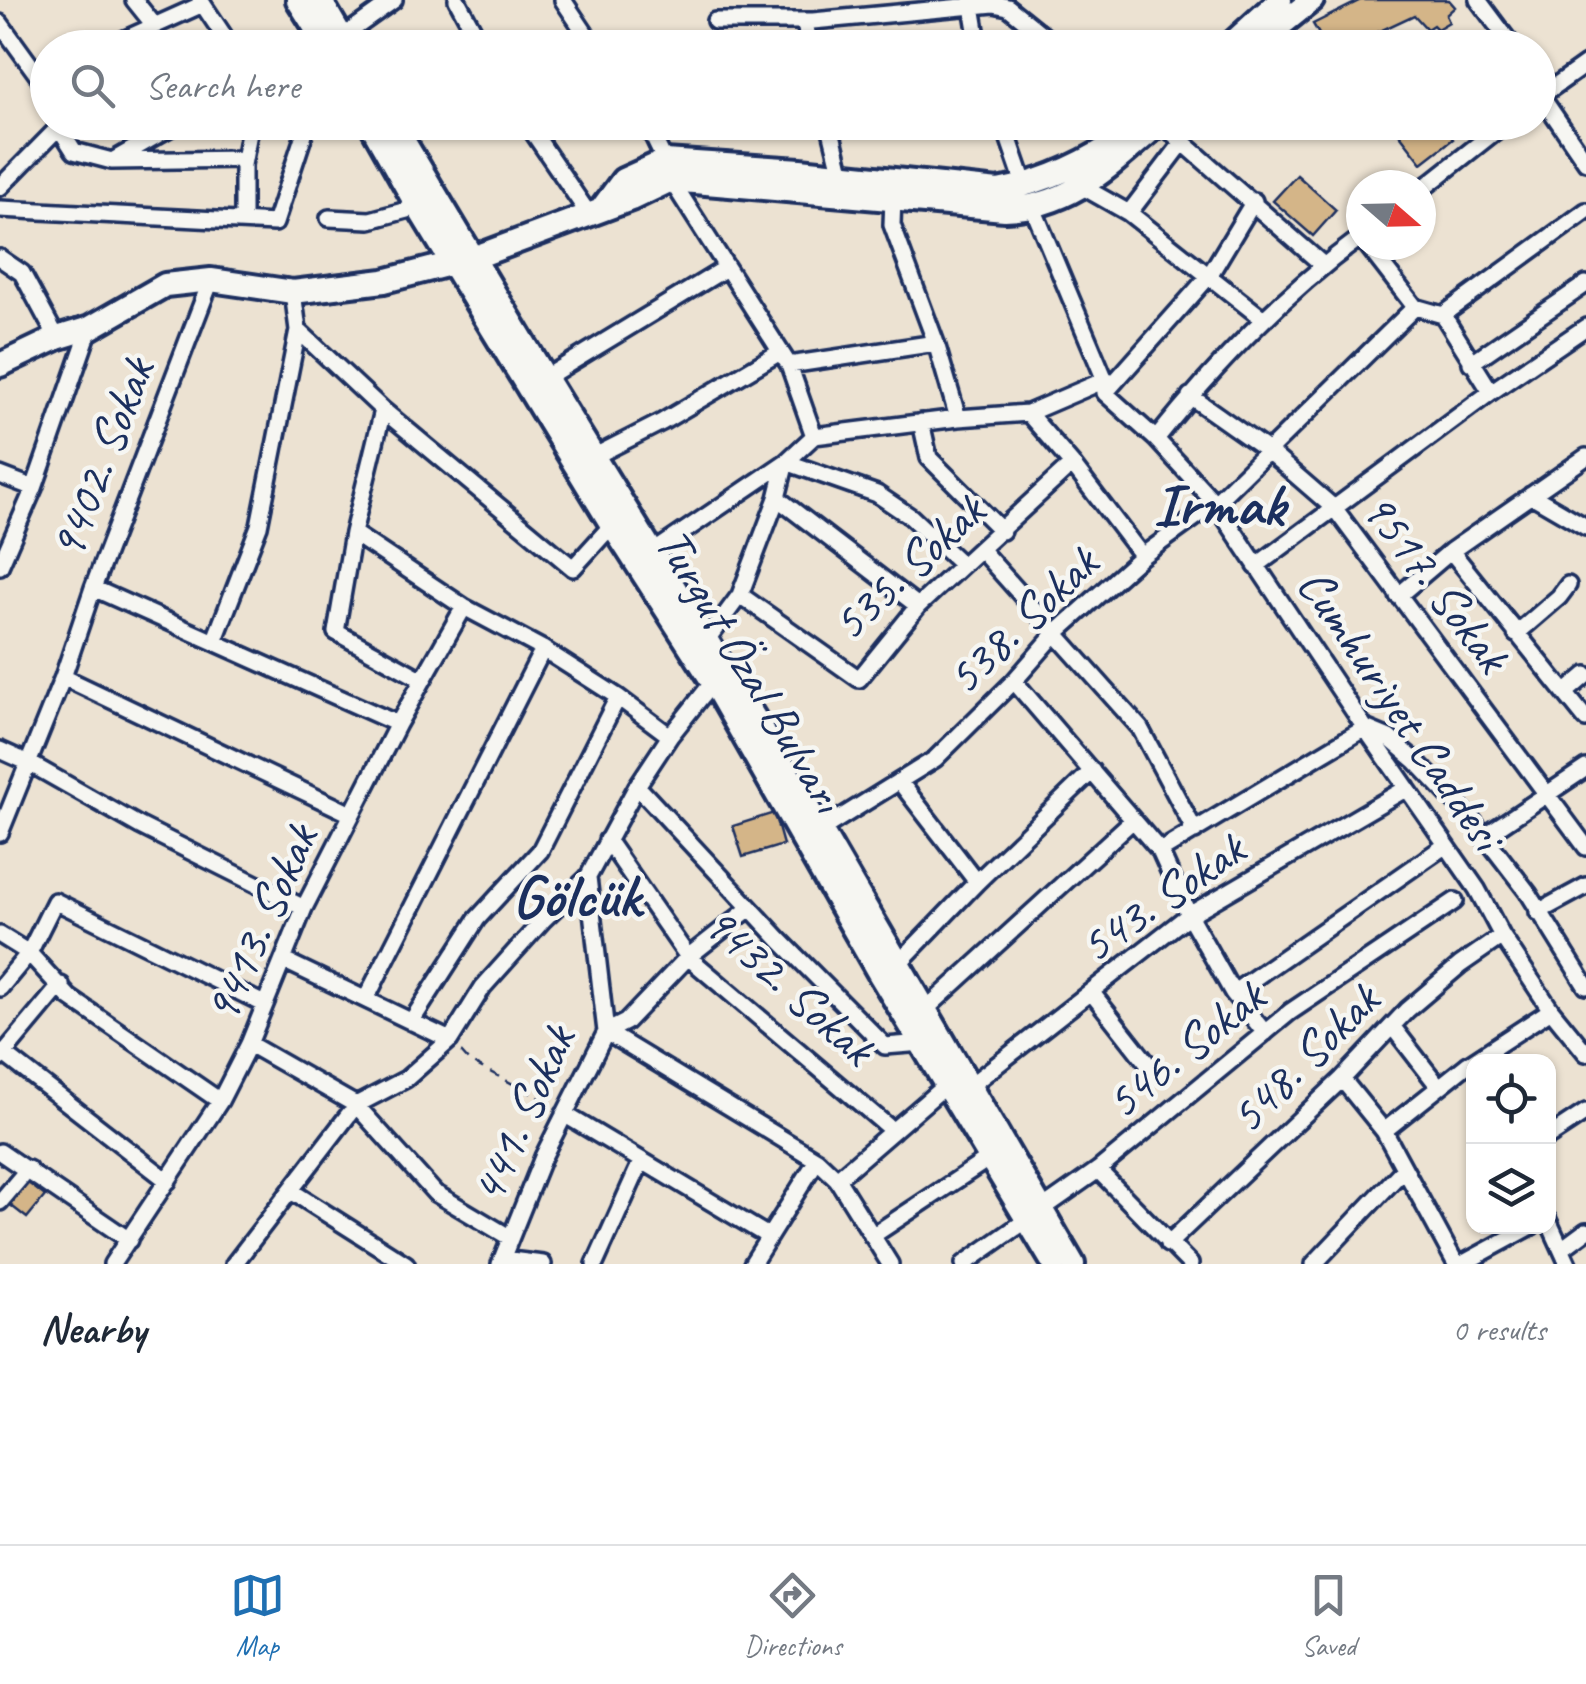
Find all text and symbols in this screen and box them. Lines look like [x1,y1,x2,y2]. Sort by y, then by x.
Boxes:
search box [30,30,1556,140]
icon: search [65,58,120,113]
text: Search here [145,62,300,109]
north arrow [1346,170,1436,260]
street label: 9402. Sokak [34,347,169,568]
district label: Irmak [1153,467,1289,543]
street label: 535. Sokak [818,478,1000,654]
street label: 9517. Sokak [1347,479,1526,687]
street label: Turgut Özal Bulvarı [641,516,861,825]
street label: 538. Sokak [933,530,1113,708]
street label: Cumhuriyet Caddesi [1283,556,1521,866]
street label: 9413. Sokak [189,812,333,1032]
street label: 543. Sokak [1067,816,1259,977]
district label: Gölcük [512,858,645,934]
street label: 9432. Sokak [690,891,890,1081]
street label: 546. Sokak [1092,964,1280,1133]
street label: 548. Sokak [1215,968,1395,1147]
street label: 441. Sokak [455,1014,590,1213]
map controls [1466,1054,1556,1234]
button: locate [1466,1054,1556,1144]
button: layers [1466,1144,1556,1234]
text: Nearby [40,1303,146,1356]
text: 0 results [1452,1309,1546,1350]
tab: Map [230,1568,285,1663]
tab: Directions [744,1568,842,1663]
tab: Saved [1301,1568,1356,1663]

